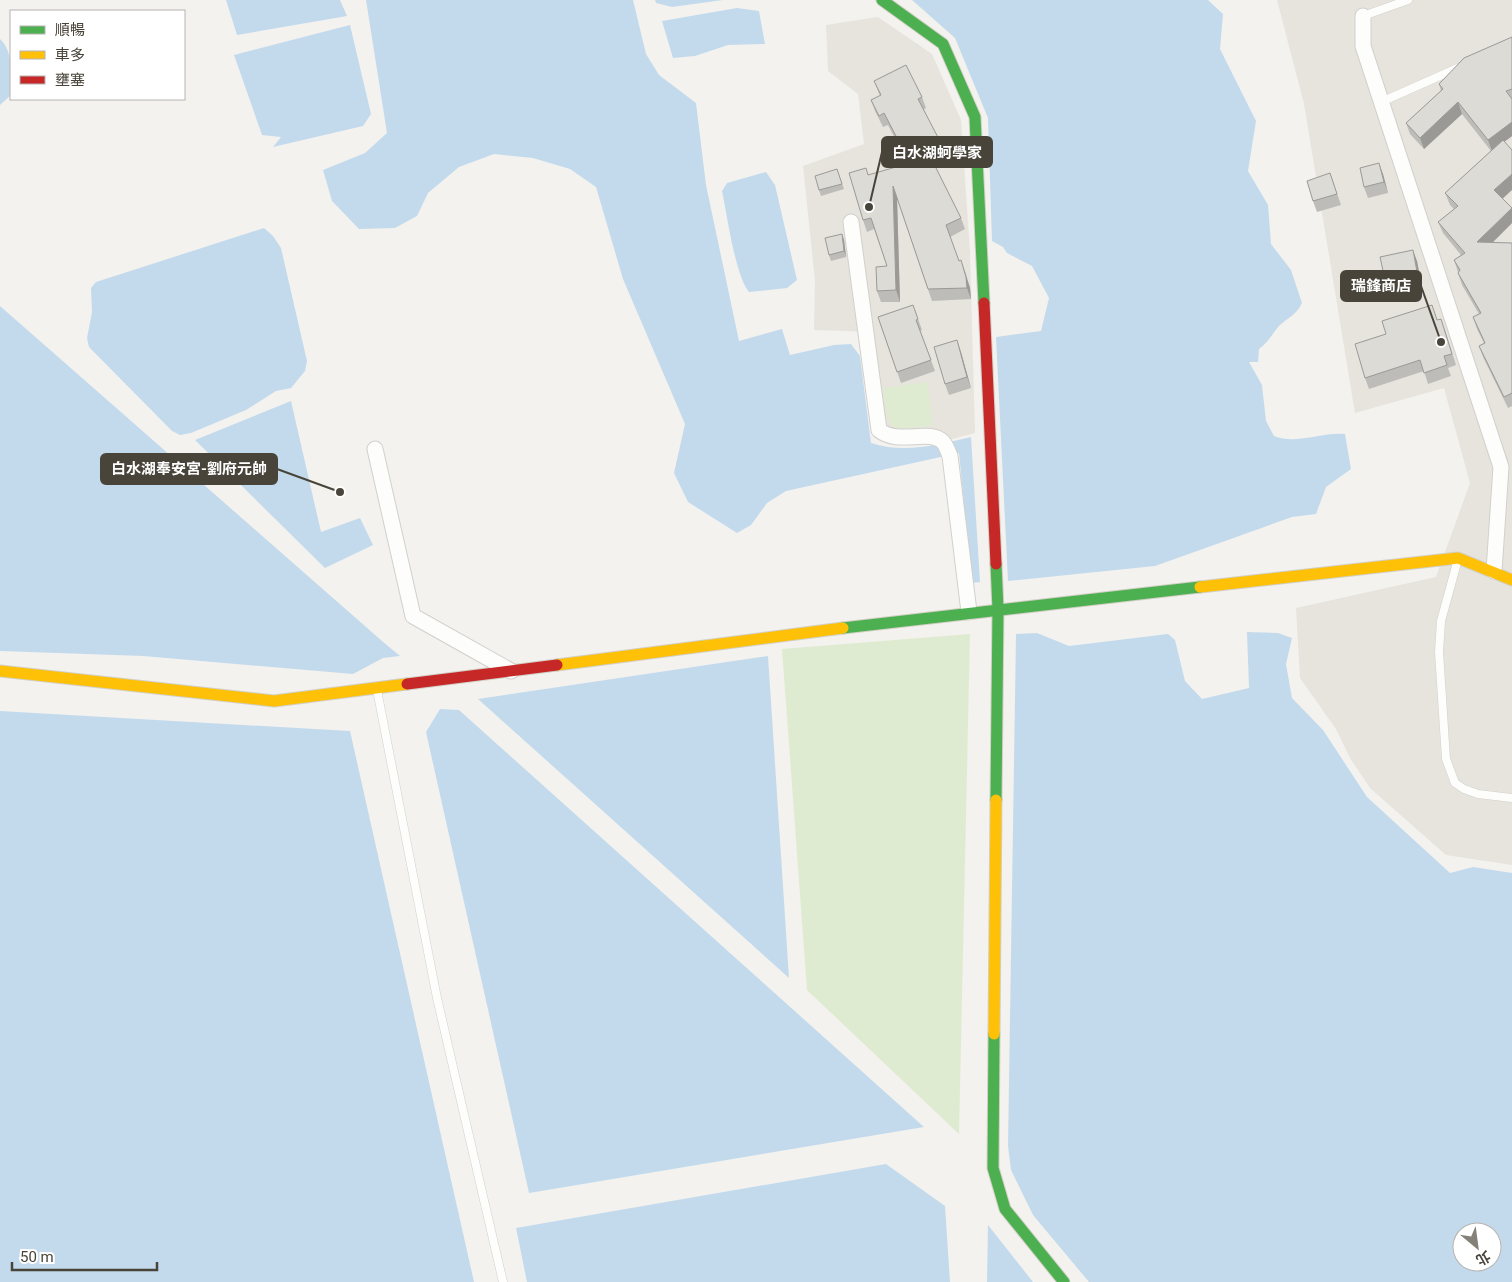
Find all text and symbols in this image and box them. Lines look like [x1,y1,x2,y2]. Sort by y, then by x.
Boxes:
legend [10,10,185,100]
text: 順暢 [55,21,85,39]
text: 車多 [55,46,85,64]
text: 壅塞 [55,71,85,89]
callout: 白水湖蚵學家 [882,137,992,167]
text: 白水湖蚵學家 [892,144,982,162]
callout: 瑞鋒商店 [1341,271,1421,301]
text: 瑞鋒商店 [1351,277,1411,295]
callout: 白水湖奉安宮-劉府元帥 [101,454,277,484]
text: 白水湖奉安宮-劉府元帥 [111,460,267,478]
north arrow [1452,1222,1502,1272]
scale bar [12,1240,158,1272]
text: 50 m [20,1248,54,1266]
text: 北 [1473,1248,1493,1269]

